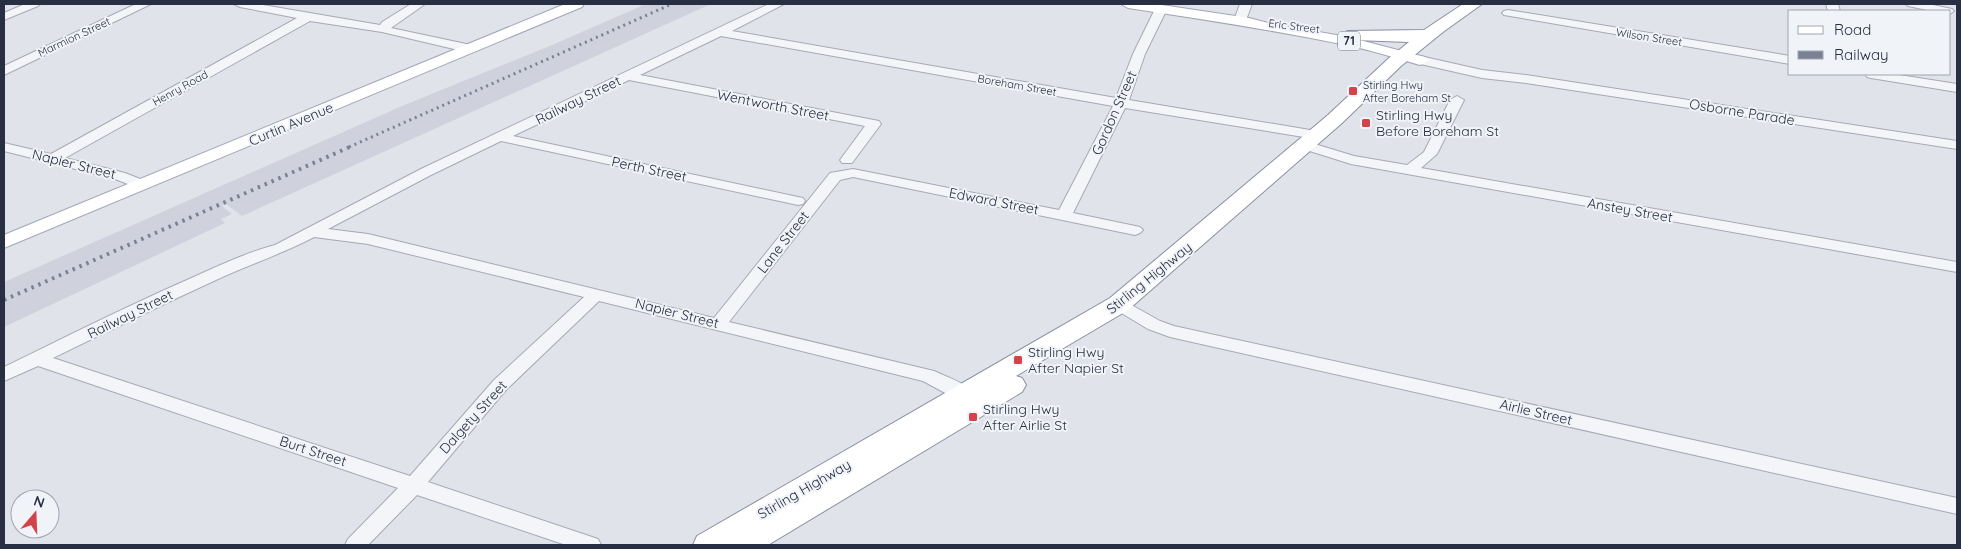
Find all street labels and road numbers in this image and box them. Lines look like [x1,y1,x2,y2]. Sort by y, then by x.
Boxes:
street label: Marmion Street [35,14,113,60]
street label: Eric Street [1268,16,1321,36]
street label: Wilson Street [1615,25,1683,49]
road number: 71 [1338,31,1360,50]
street label: Henry Road [150,67,210,109]
street label: Gordon Street [1087,68,1141,158]
street label: Railway Street [532,71,624,128]
street label: Boreham Street [976,71,1058,99]
street label: Wentworth Street [715,85,831,125]
street label: Osborne Parade [1688,95,1796,129]
street label: Curtin Avenue [246,98,336,150]
street label: Napier Street [30,145,118,183]
street label: Perth Street [610,152,688,186]
street label: Edward Street [948,183,1041,219]
street label: Anstey Street [1586,194,1674,226]
street label: Lane Street [753,207,813,277]
street label: Stirling Highway [1103,238,1195,318]
street label: Railway Street [84,285,176,342]
street label: Napier Street [633,294,721,332]
street label: Dalgety Street [435,376,511,457]
street label: Airlie Street [1498,395,1574,429]
street label: Burt Street [277,432,349,470]
street label: Stirling Highway [754,455,854,523]

